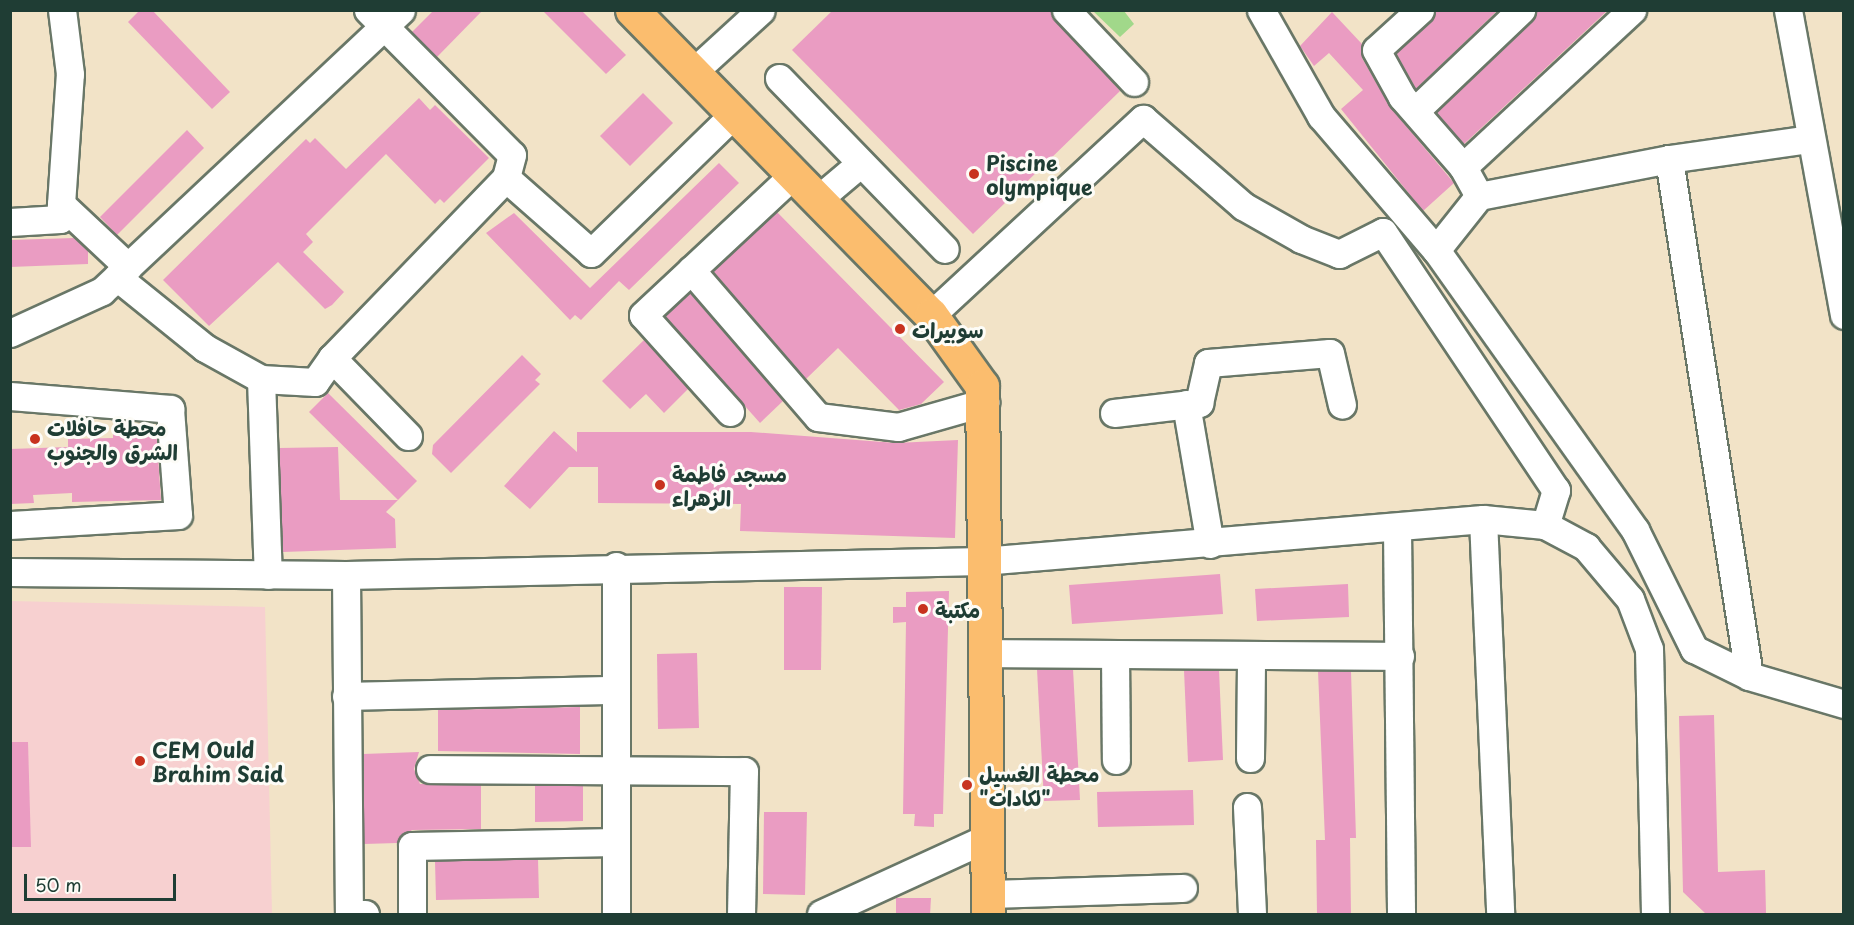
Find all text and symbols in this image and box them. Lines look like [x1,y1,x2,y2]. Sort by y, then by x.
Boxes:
place label: Piscine olympique [986,149,1093,199]
marker: Piscine olympique [967,167,981,181]
place label: سوبيرات [912,316,984,342]
marker: سوبيرات [893,322,907,336]
place label: محطة حافلات الشرق والجنوب [47,414,178,464]
marker: محطة حافلات الشرق والجنوب [28,432,42,446]
place label: مسجد فاطمة الزهراء [672,460,787,510]
marker: مسجد فاطمة الزهراء [653,478,667,492]
place label: مكتبة [935,596,980,622]
marker: مكتبة [916,602,930,616]
place label: CEM Ould Brahim Said [152,736,285,786]
marker: CEM Ould Brahim Said [133,754,147,768]
place label: محطة الغسيل "لكادات" [979,760,1099,810]
marker: محطة الغسيل "لكادات" [960,778,974,792]
scale bar [27,862,178,900]
text: 50 m [35,871,82,898]

